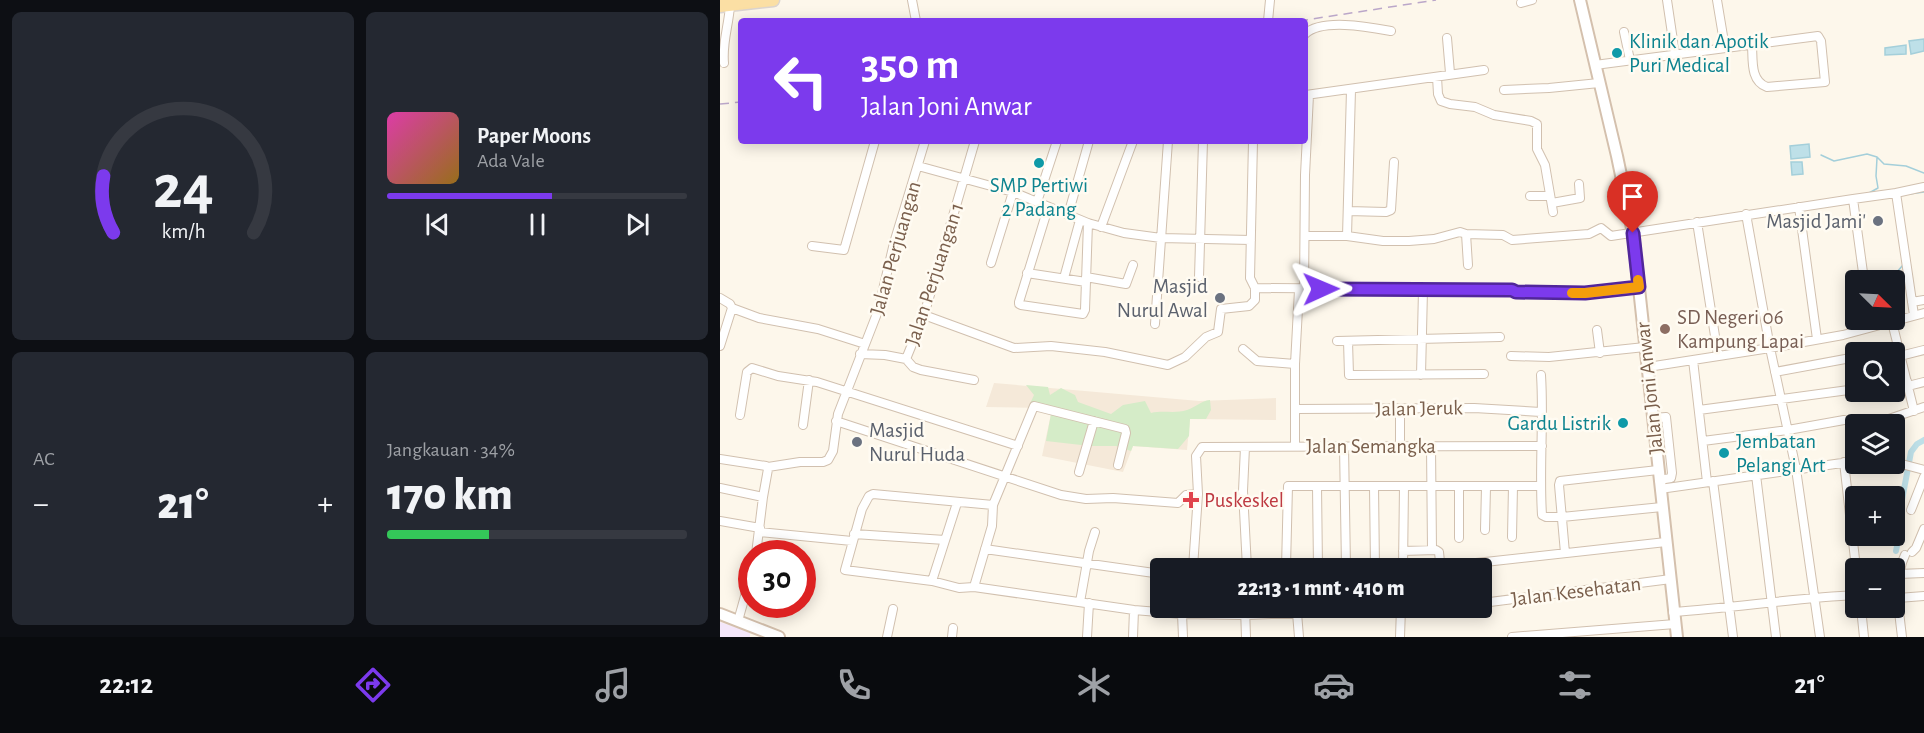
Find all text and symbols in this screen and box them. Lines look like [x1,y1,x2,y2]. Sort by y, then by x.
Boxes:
place label: Klinik dan Apotik Puri Medical [1629,31,1769,76]
icon: left [762,42,840,120]
text: 350 m [861,44,959,86]
marker: Klinik dan Apotik Puri Medical [1610,46,1624,60]
text: Jalan Joni Anwar [861,93,1032,120]
text: Paper Moons [477,125,591,147]
text: Ada Vale [477,151,545,171]
marker: SMP Pertiwi 2 Padang [1032,156,1046,170]
text: 24 [153,157,213,219]
pin [1607,171,1658,233]
place label: SMP Pertiwi 2 Padang [990,175,1088,220]
street label: Jalan Perjuangan [866,179,925,317]
icon: arrive [1616,180,1649,213]
street label: Jalan Perjuangan 1 [901,200,967,348]
icon: previous [421,208,454,241]
icon: pause [521,208,554,241]
icon: next [621,208,654,241]
place label: Masjid Jami' [1766,211,1866,232]
marker: Masjid Jami' [1871,214,1885,228]
text: km/h [161,222,205,243]
position arrow [1289,257,1353,321]
north arrow [1845,270,1905,330]
map controls [1845,270,1905,618]
place label: Masjid Nurul Awal [1117,276,1208,321]
marker: Masjid Nurul Awal [1213,291,1227,305]
place label: SD Negeri 06 Kampung Lapai [1677,307,1804,352]
street label: Jalan Joni Anwar [1632,321,1667,455]
marker: SD Negeri 06 Kampung Lapai [1658,322,1672,336]
button: search [1845,342,1905,402]
street label: Jalan Jeruk [1375,397,1463,420]
place label: Gardu Listrik [1508,413,1611,434]
button: layers [1845,414,1905,474]
marker: Gardu Listrik [1616,416,1630,430]
place label: Masjid Nurul Huda [869,420,965,465]
place label: Jembatan Pelangi Art [1736,431,1826,476]
marker: Masjid Nurul Huda [850,435,864,449]
street label: Jalan Semangka [1306,436,1436,457]
text: Jangkauan · 34% [387,440,515,460]
marker: Jembatan Pelangi Art [1717,446,1731,460]
text: AC [33,449,55,469]
text: 170 km [387,473,513,518]
text: 21° [157,482,209,527]
button: + [1845,486,1905,546]
text: − [33,488,49,521]
text: + [317,488,333,521]
place label: Puskeskel [1204,490,1284,511]
marker: Puskeskel [1182,491,1200,509]
speed limit sign: 30 [738,540,816,618]
button: − [1845,558,1905,618]
street label: Jalan Kesehatan [1510,573,1642,610]
text: 22:13 · 1 mnt · 410 m [1238,577,1404,599]
icon: directions [352,664,394,706]
icon: music [592,664,634,706]
icon: phone [833,664,875,706]
icon: climate [1073,664,1115,706]
icon: car [1313,664,1355,706]
icon: filters [1554,664,1596,706]
text: 22:12 [99,671,153,698]
text: 21° [1794,671,1825,698]

